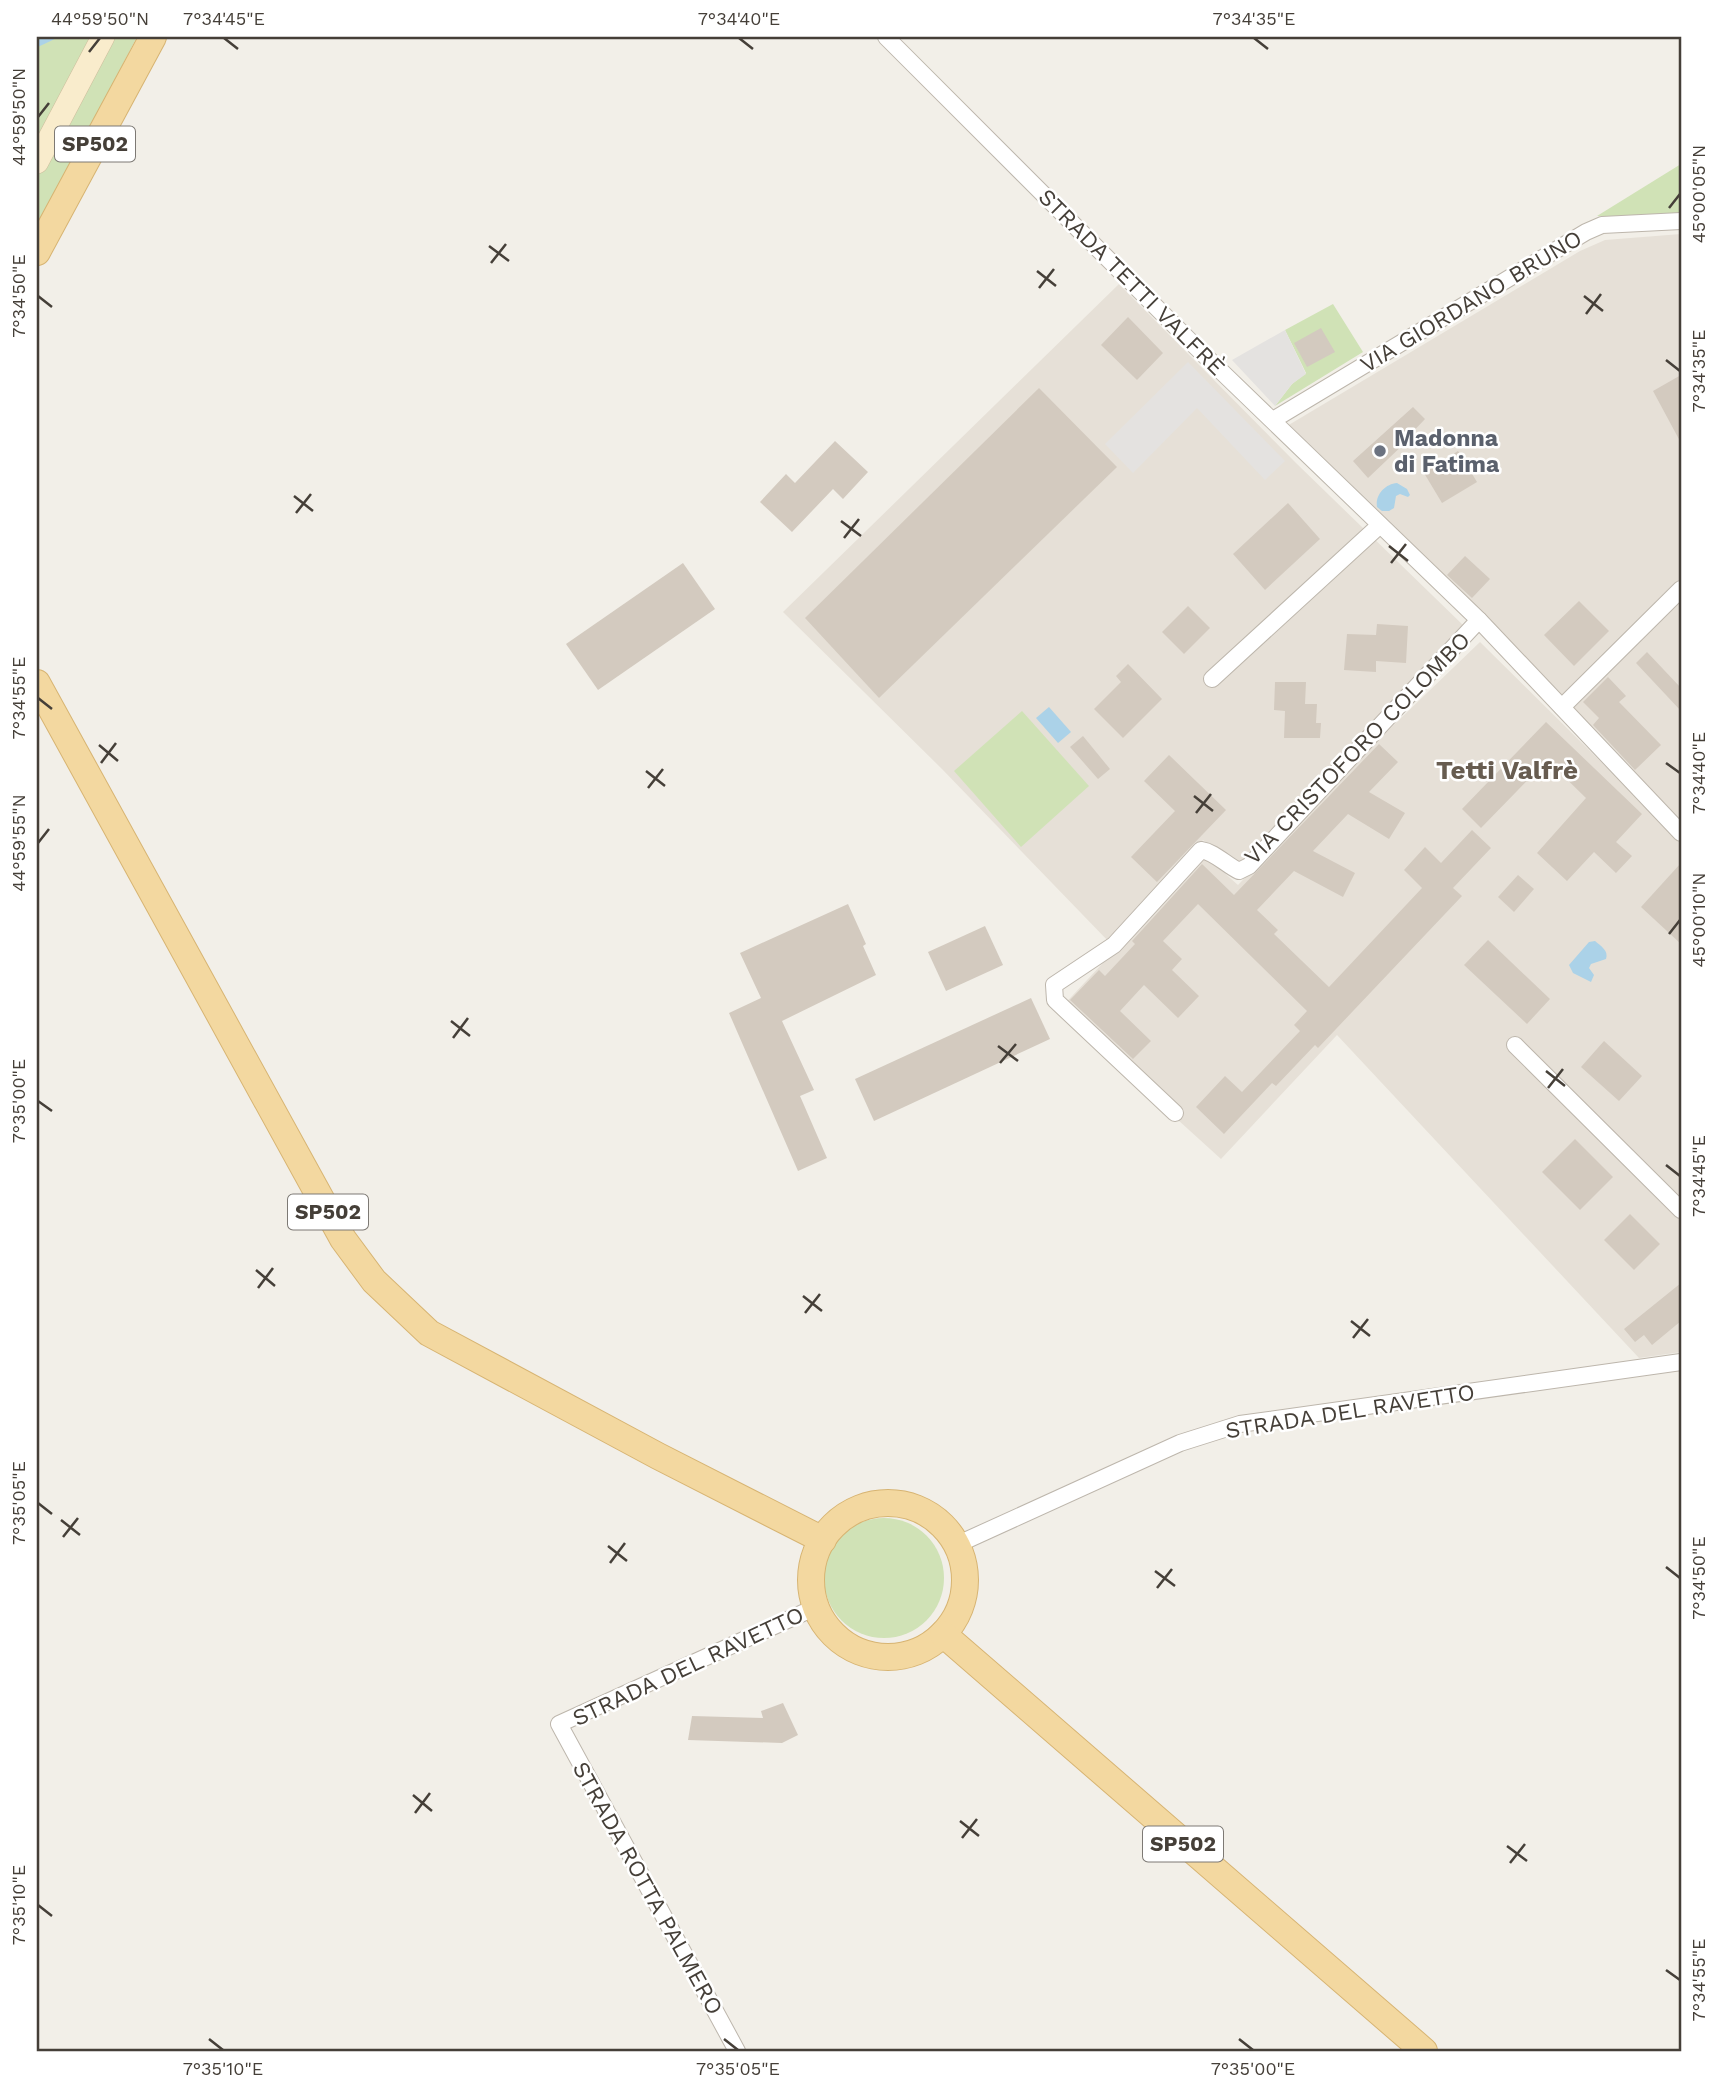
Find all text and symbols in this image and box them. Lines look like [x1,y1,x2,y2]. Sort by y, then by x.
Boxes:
text: 44°59'50"N [51,8,149,29]
text: 7°34'45"E [183,8,265,29]
text: 7°34'40"E [698,8,780,29]
text: 7°34'35"E [1213,8,1295,29]
text: 44°59'50"N [8,68,29,166]
road number: SP502 [55,127,135,162]
text: 45°00'05"N [1688,145,1709,243]
street label: STRADA TETTI VALFRÈ [1033,183,1231,381]
street label: VIA GIORDANO BRUNO [1356,225,1587,378]
text: 7°34'50"E [8,254,29,338]
text: 7°34'35"E [1688,330,1709,412]
place label: Madonna di Fatima [1394,425,1500,478]
marker: Madonna di Fatima [1372,443,1388,459]
street label: VIA CRISTOFORO COLOMBO [1239,626,1476,870]
text: 7°34'55"E [8,657,29,739]
text: 7°34'40"E [1688,732,1709,814]
district label: Tetti Valfrè [1436,755,1578,785]
text: 44°59'55"N [8,794,29,892]
text: 45°00'10"N [1688,872,1709,968]
text: 7°35'00"E [8,1059,29,1143]
text: 7°34'45"E [1688,1135,1709,1217]
road number: SP502 [288,1194,368,1230]
street label: STRADA DEL RAVETTO [1224,1378,1477,1445]
text: 7°35'05"E [8,1461,29,1545]
text: 7°34'50"E [1688,1536,1709,1620]
street label: STRADA DEL RAVETTO [568,1601,808,1732]
street label: STRADA ROTTA PALMERO [567,1757,728,2019]
road number: SP502 [1143,1826,1223,1862]
text: 7°35'10"E [8,1865,29,1945]
text: 7°34'55"E [1688,1939,1709,2021]
text: 7°35'10"E [183,2058,263,2079]
text: 7°35'05"E [696,2058,780,2079]
text: 7°35'00"E [1211,2058,1295,2079]

